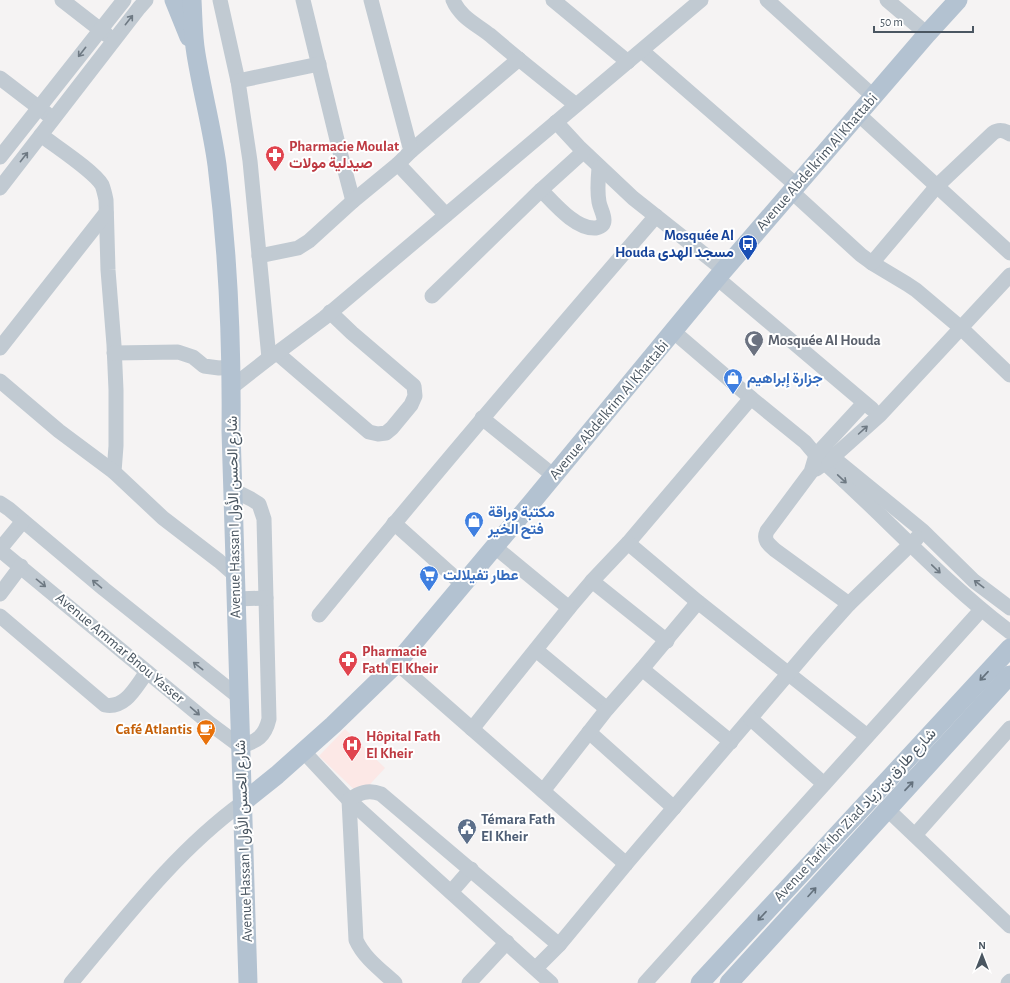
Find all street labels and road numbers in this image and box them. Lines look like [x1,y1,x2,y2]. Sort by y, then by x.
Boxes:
street label: Avenue Abdelkrim Al Khattabi [753,91,881,233]
street label: Avenue Abdelkrim Al Khattabi [547,338,671,482]
street label: Avenue Hassan I شارع الحسن الأول [223,415,246,618]
street label: Avenue Ammar Bnou Yasser [53,590,187,706]
street label: Avenue Tarik Ibn Ziad شارع طارق بن زياد [771,726,941,906]
street label: Avenue Hassan I شارع الحسن الأول [231,739,258,943]

